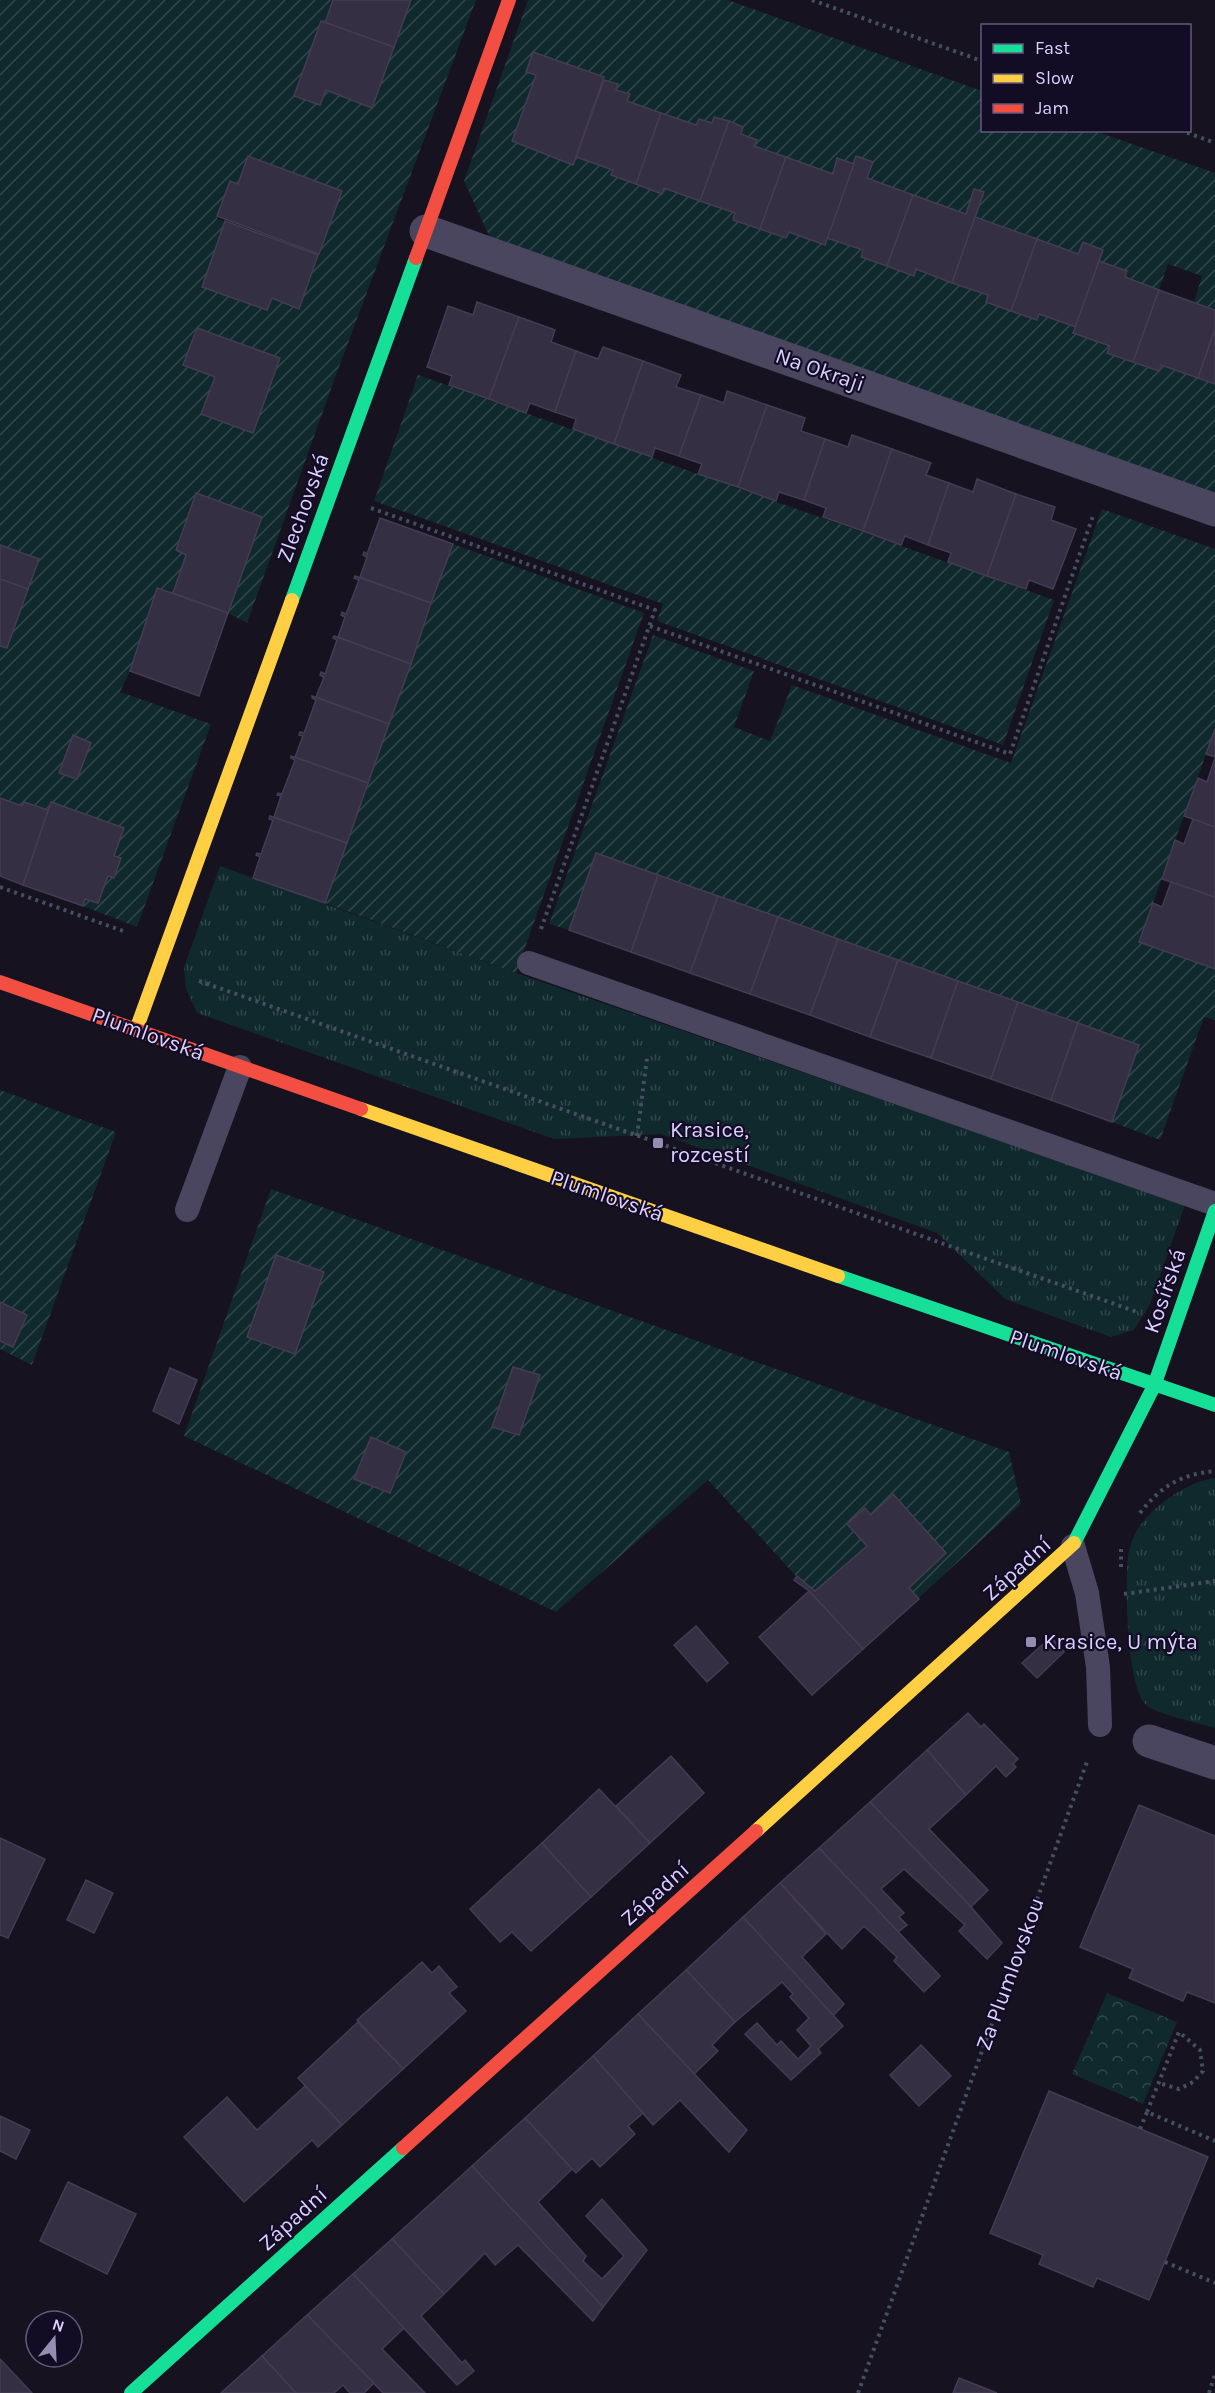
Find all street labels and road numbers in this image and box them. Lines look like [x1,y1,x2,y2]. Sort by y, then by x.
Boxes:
street label: Na Okraji [772,343,868,397]
street label: Zlechovská [271,450,335,566]
street label: Plumlovská [88,1002,208,1066]
street label: Plumlovská [547,1165,667,1227]
street label: Kosířská [1138,1245,1192,1337]
street label: Plumlovská [1006,1324,1126,1386]
street label: Západní [977,1531,1057,1606]
street label: Západní [615,1856,695,1931]
street label: Za Plumlovskou [970,1894,1050,2054]
street label: Západní [253,2181,333,2256]

